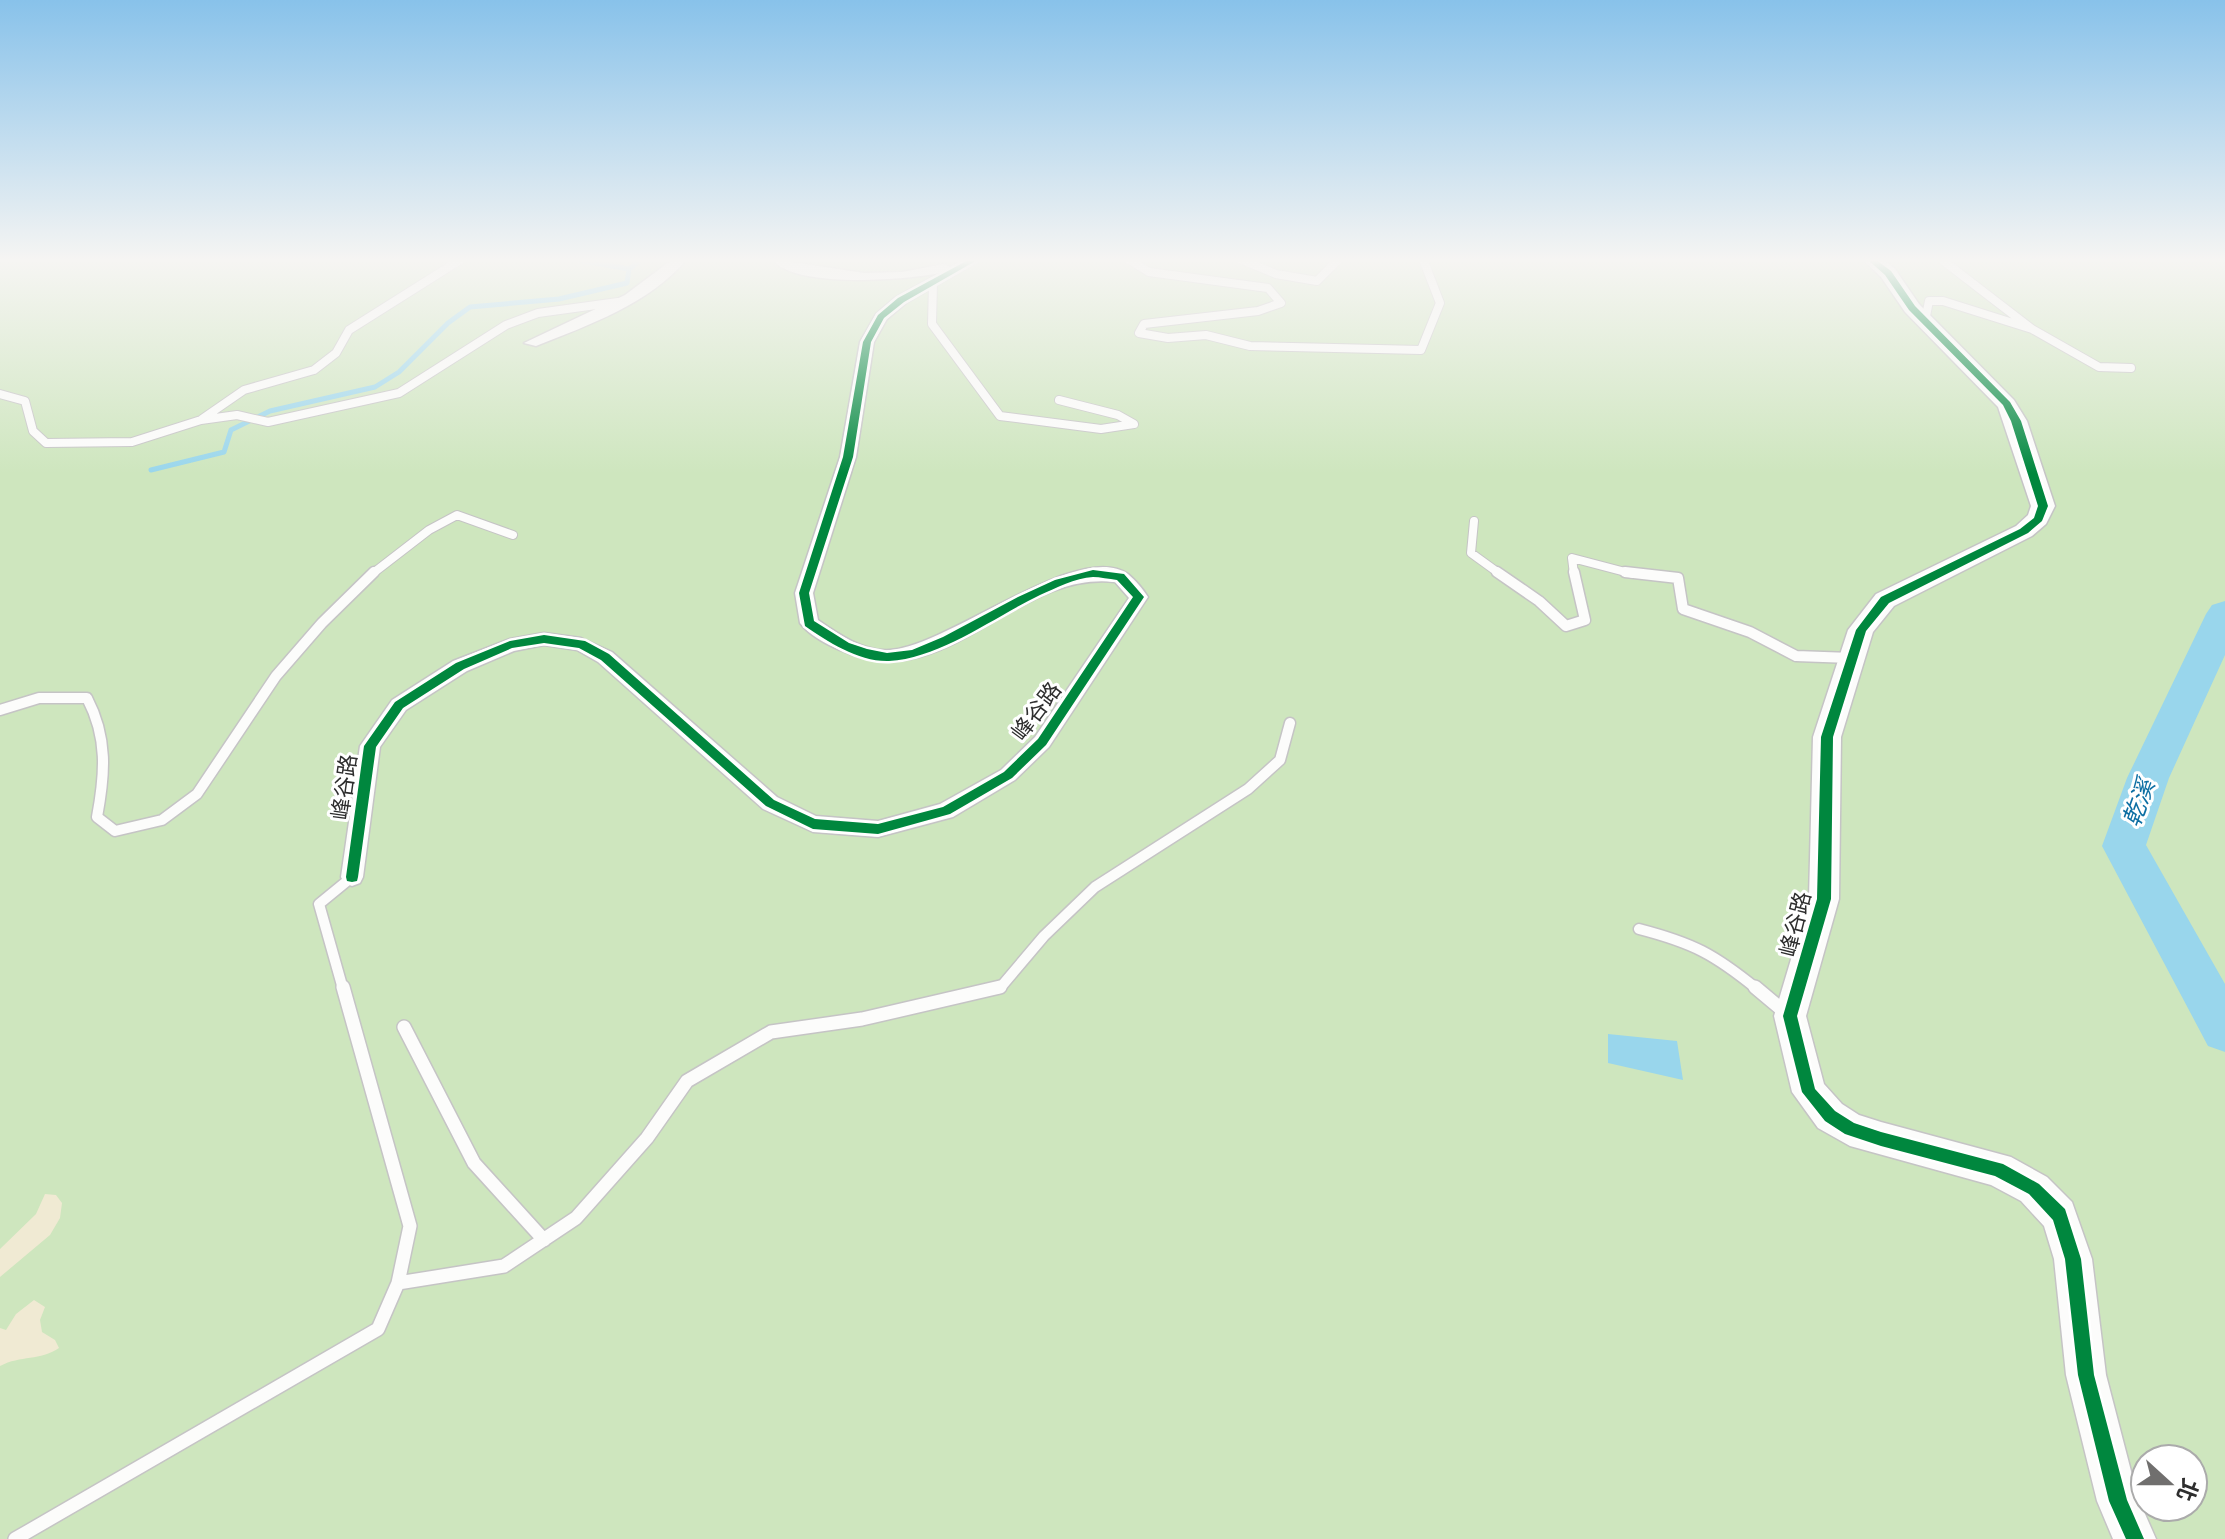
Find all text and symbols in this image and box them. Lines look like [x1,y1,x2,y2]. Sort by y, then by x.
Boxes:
street label: 峰谷路 [1006,677,1067,746]
street label: 峰谷路 [327,753,362,822]
water label: 乾溪 [2118,773,2161,830]
street label: 峰谷路 [1774,889,1817,959]
north arrow [2129,1443,2209,1523]
text: 北 [2171,1475,2204,1505]

